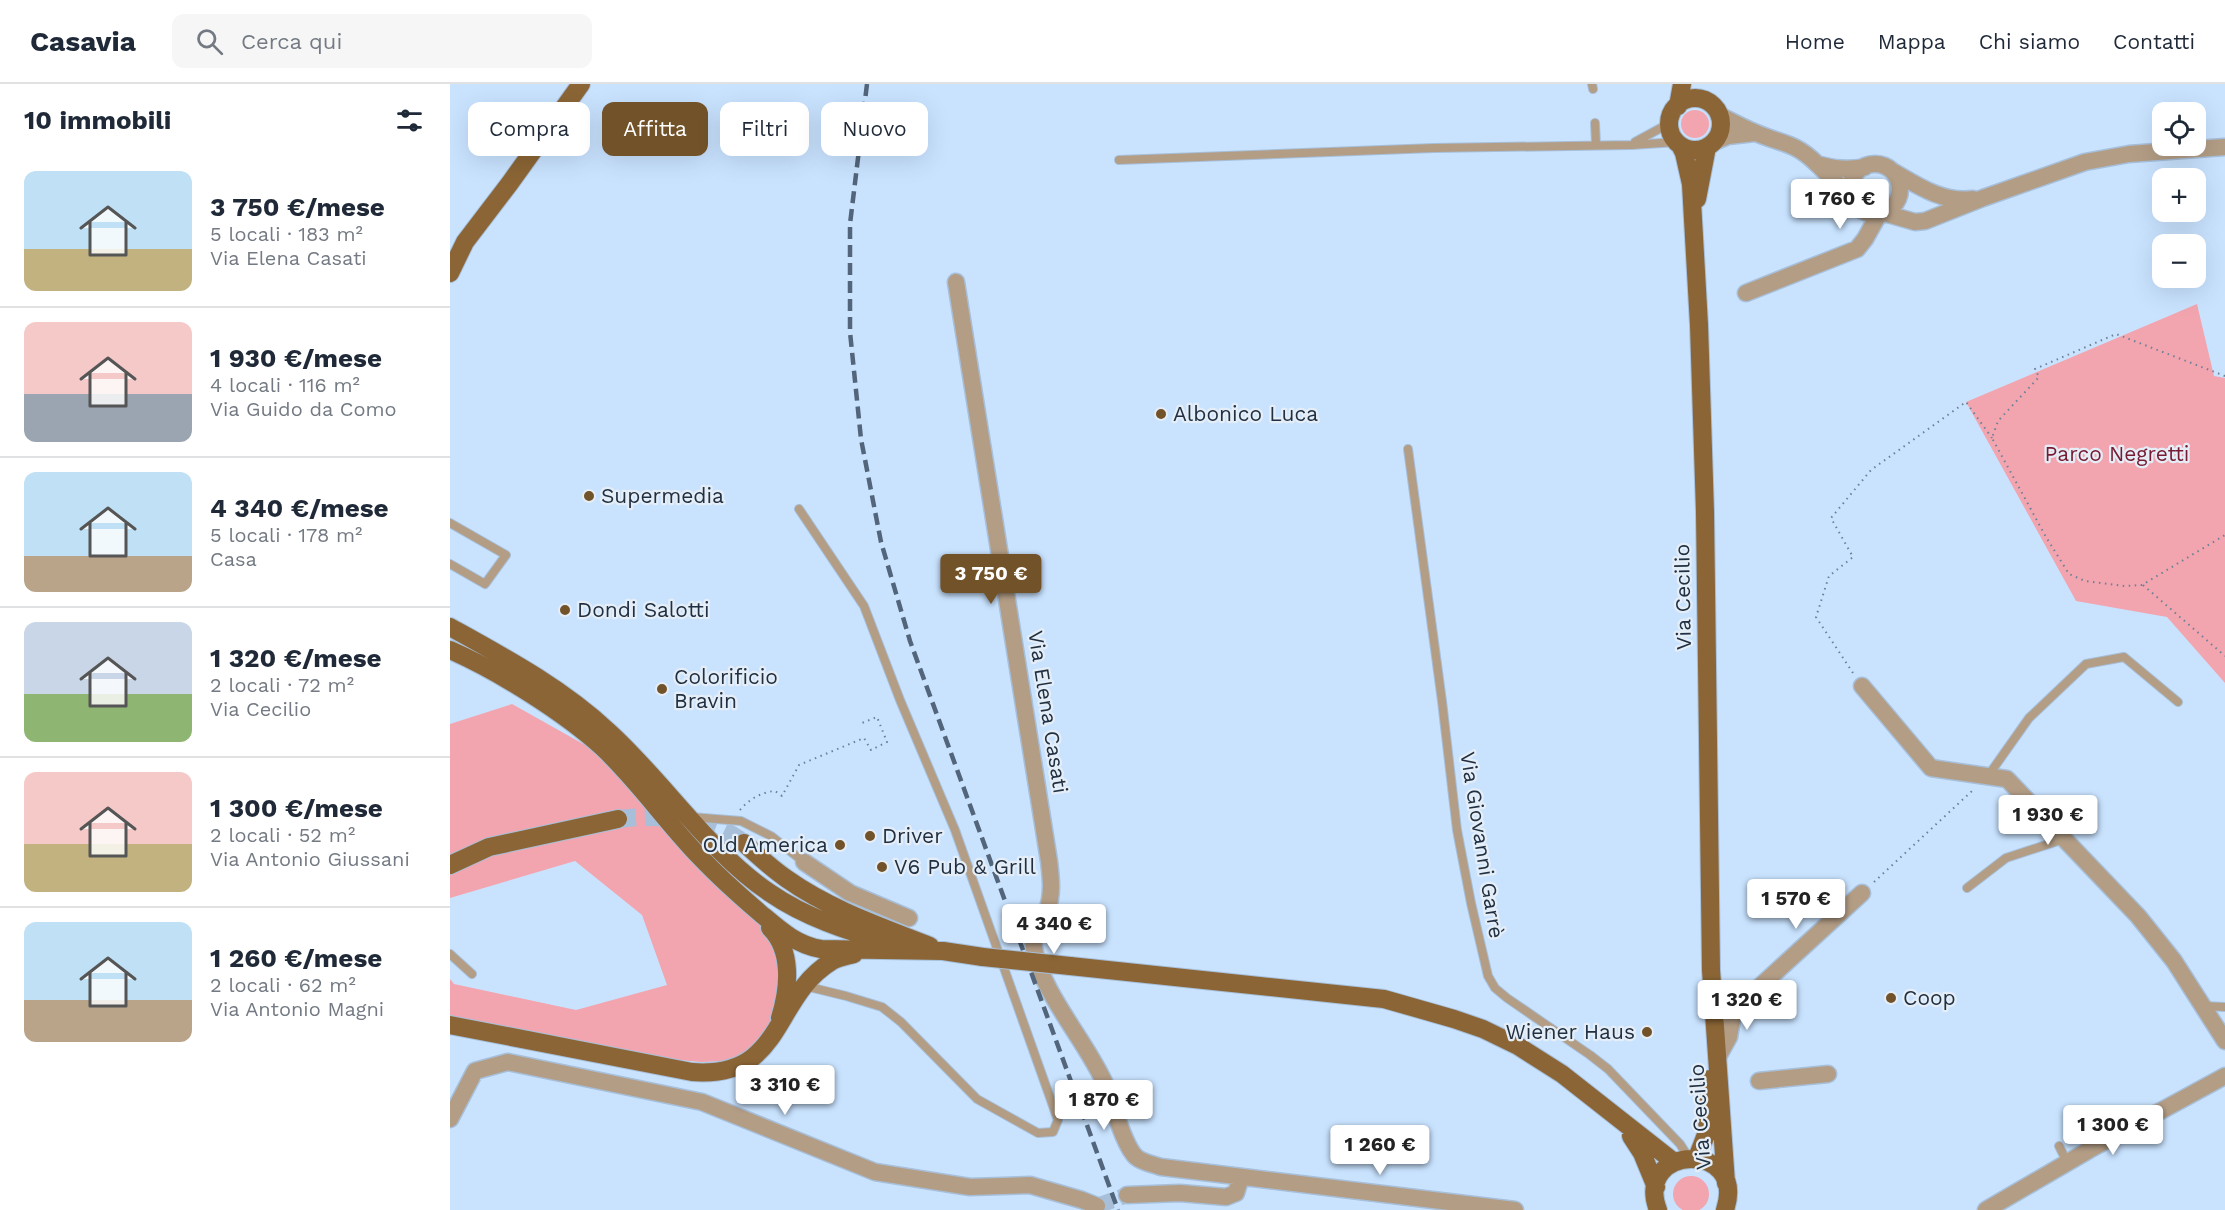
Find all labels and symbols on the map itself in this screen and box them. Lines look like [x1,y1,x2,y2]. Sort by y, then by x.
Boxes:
pin: 1 760 € [1785,179,1895,230]
place label: Albonico Luca [1173,401,1318,426]
marker: Albonico Luca [1154,407,1168,421]
park label: Parco Negretti [2045,441,2189,466]
place label: Supermedia [601,483,724,508]
marker: Supermedia [582,489,596,503]
street label: Via Cecilio [1669,544,1696,650]
pin: 3 750 € [936,554,1046,605]
place label: Dondi Salotti [577,597,709,622]
marker: Dondi Salotti [558,603,572,617]
street label: Via Elena Casati [1023,629,1074,795]
place label: Colorificio Bravin [674,664,778,713]
marker: Colorificio Bravin [655,682,669,696]
street label: Via Giovanni Garrè [1455,750,1510,940]
pin: 1 930 € [1993,795,2103,846]
place label: Driver [882,823,943,848]
marker: Driver [863,829,877,843]
place label: Old America [703,832,828,857]
marker: Old America [833,838,847,852]
place label: V6 Pub & Grill [894,854,1036,879]
marker: V6 Pub & Grill [875,860,889,874]
pin: 1 570 € [1741,879,1851,930]
pin: 4 340 € [999,904,1109,955]
pin: 1 320 € [1692,980,1802,1031]
place label: Coop [1903,985,1956,1010]
marker: Coop [1884,991,1898,1005]
place label: Wiener Haus [1506,1019,1635,1044]
marker: Wiener Haus [1640,1025,1654,1039]
street label: Via Cecilio [1683,1063,1716,1171]
pin: 3 310 € [730,1065,840,1116]
pin: 1 870 € [1049,1080,1159,1131]
pin: 1 300 € [2058,1105,2168,1156]
pin: 1 260 € [1325,1125,1435,1176]

